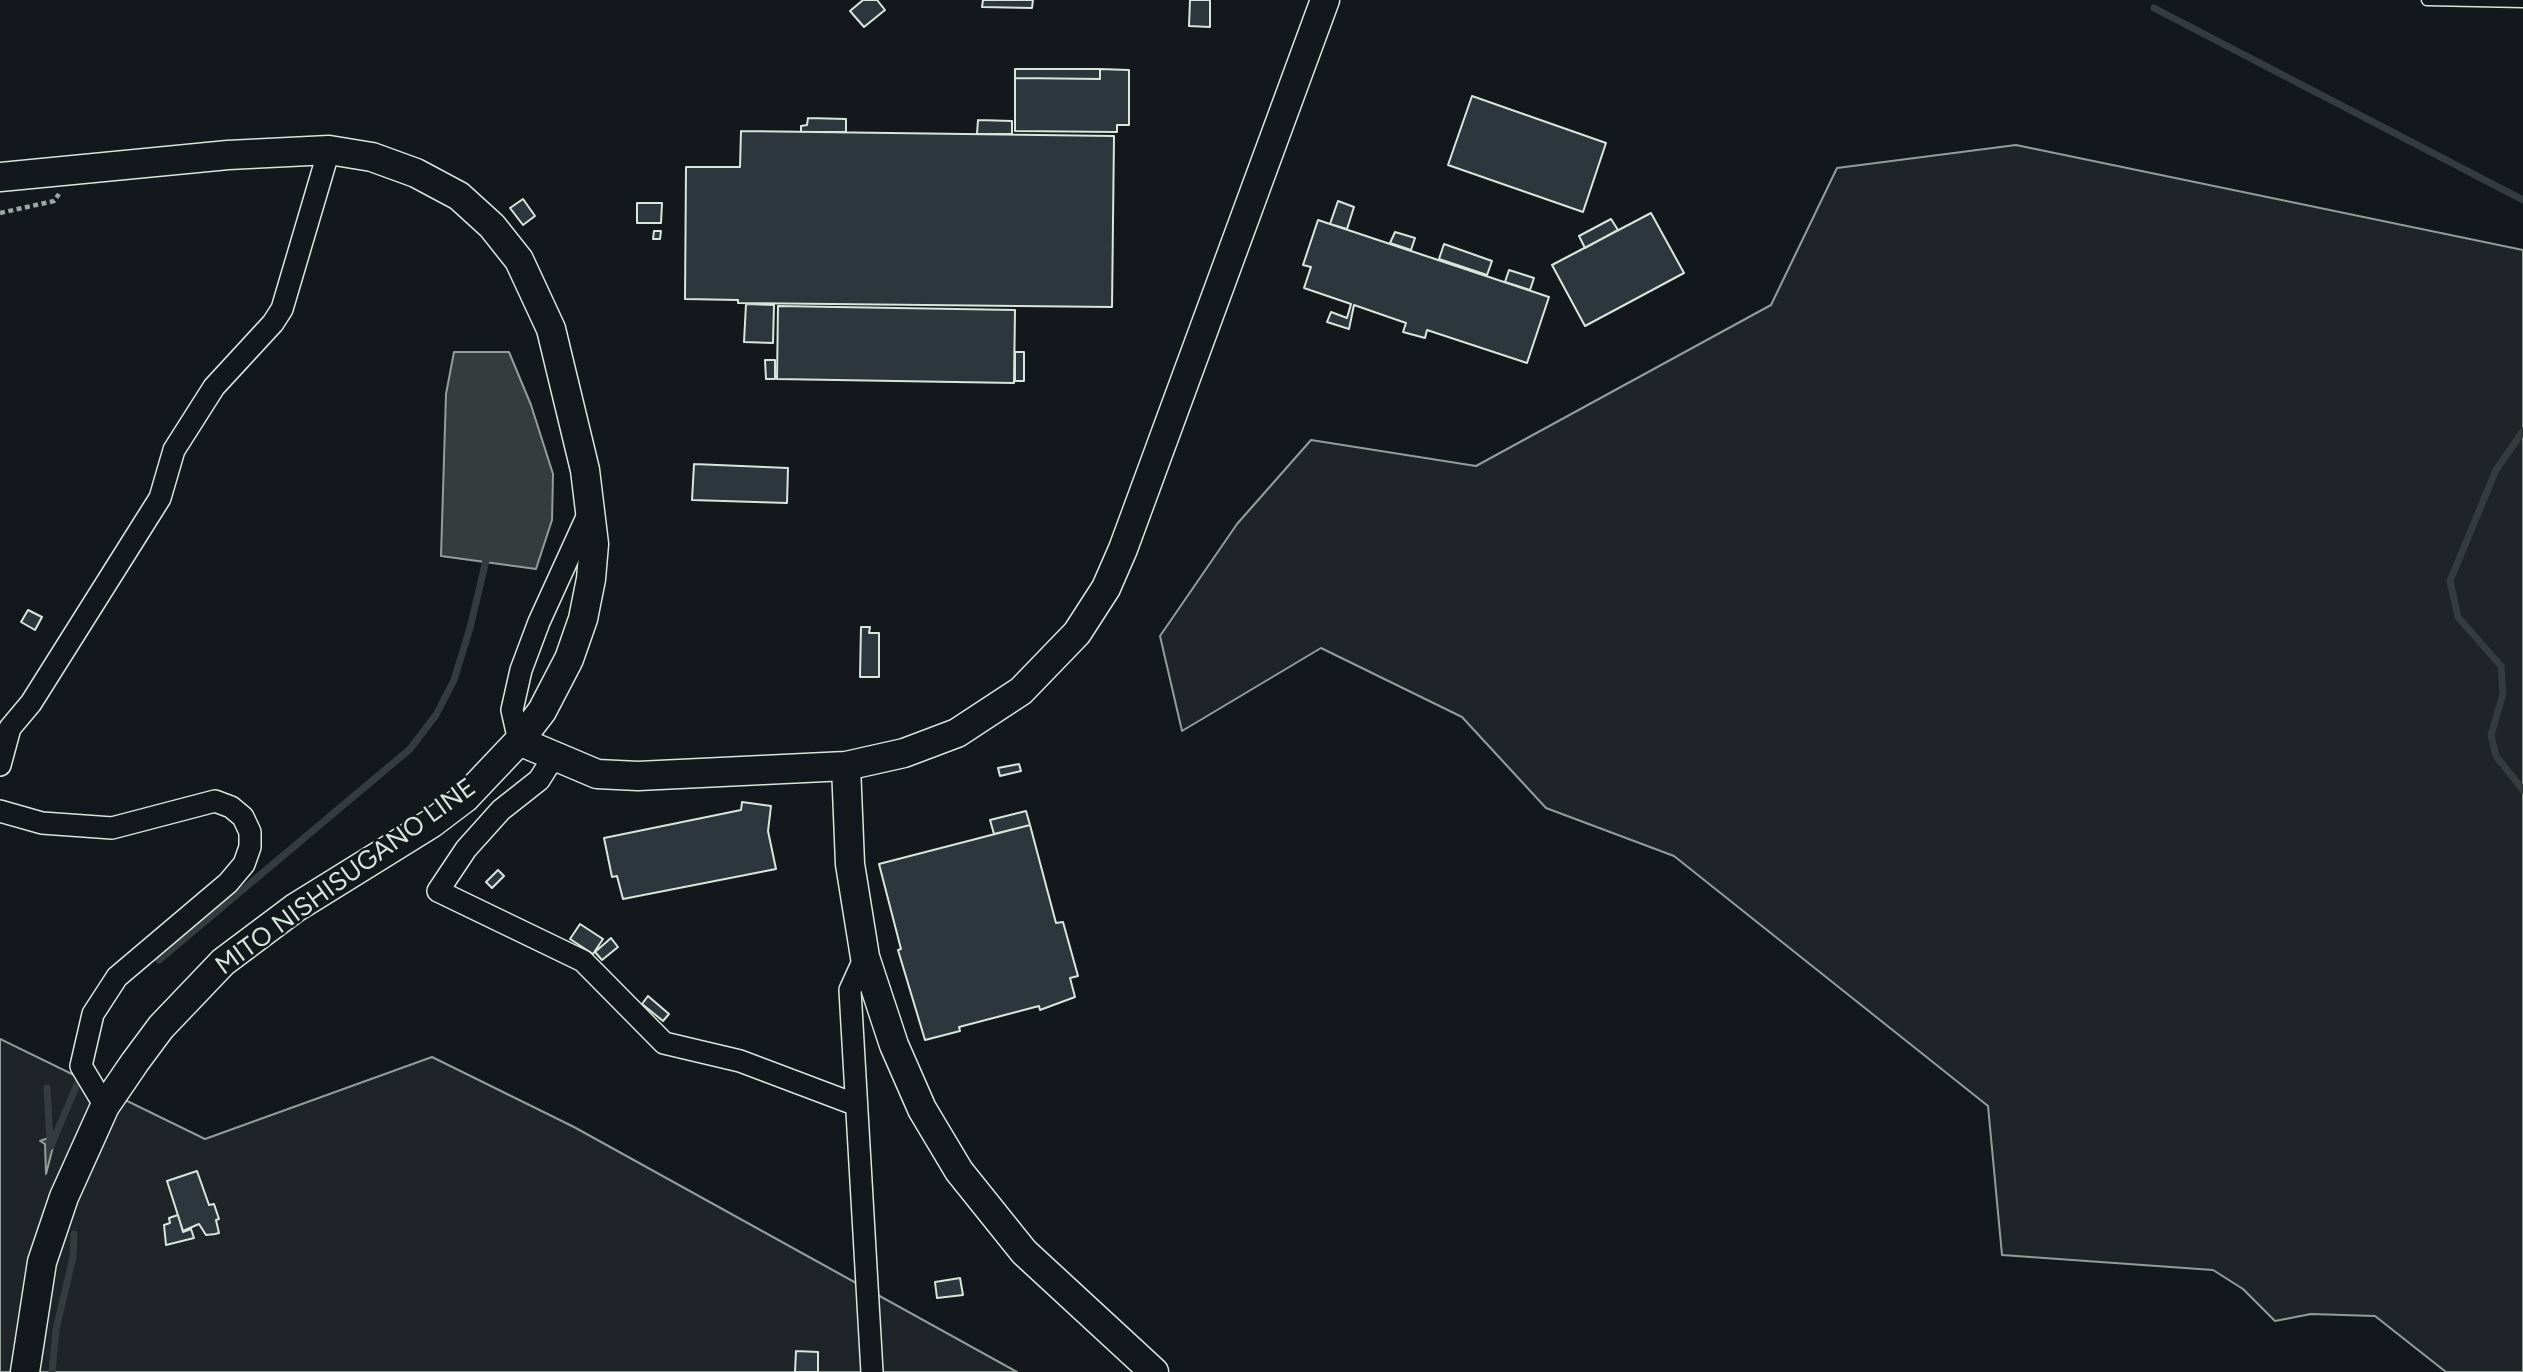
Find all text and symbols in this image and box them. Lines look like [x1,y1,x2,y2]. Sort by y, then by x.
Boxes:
street label: MITO NISHISUGANO LINE [210,772,482,982]

